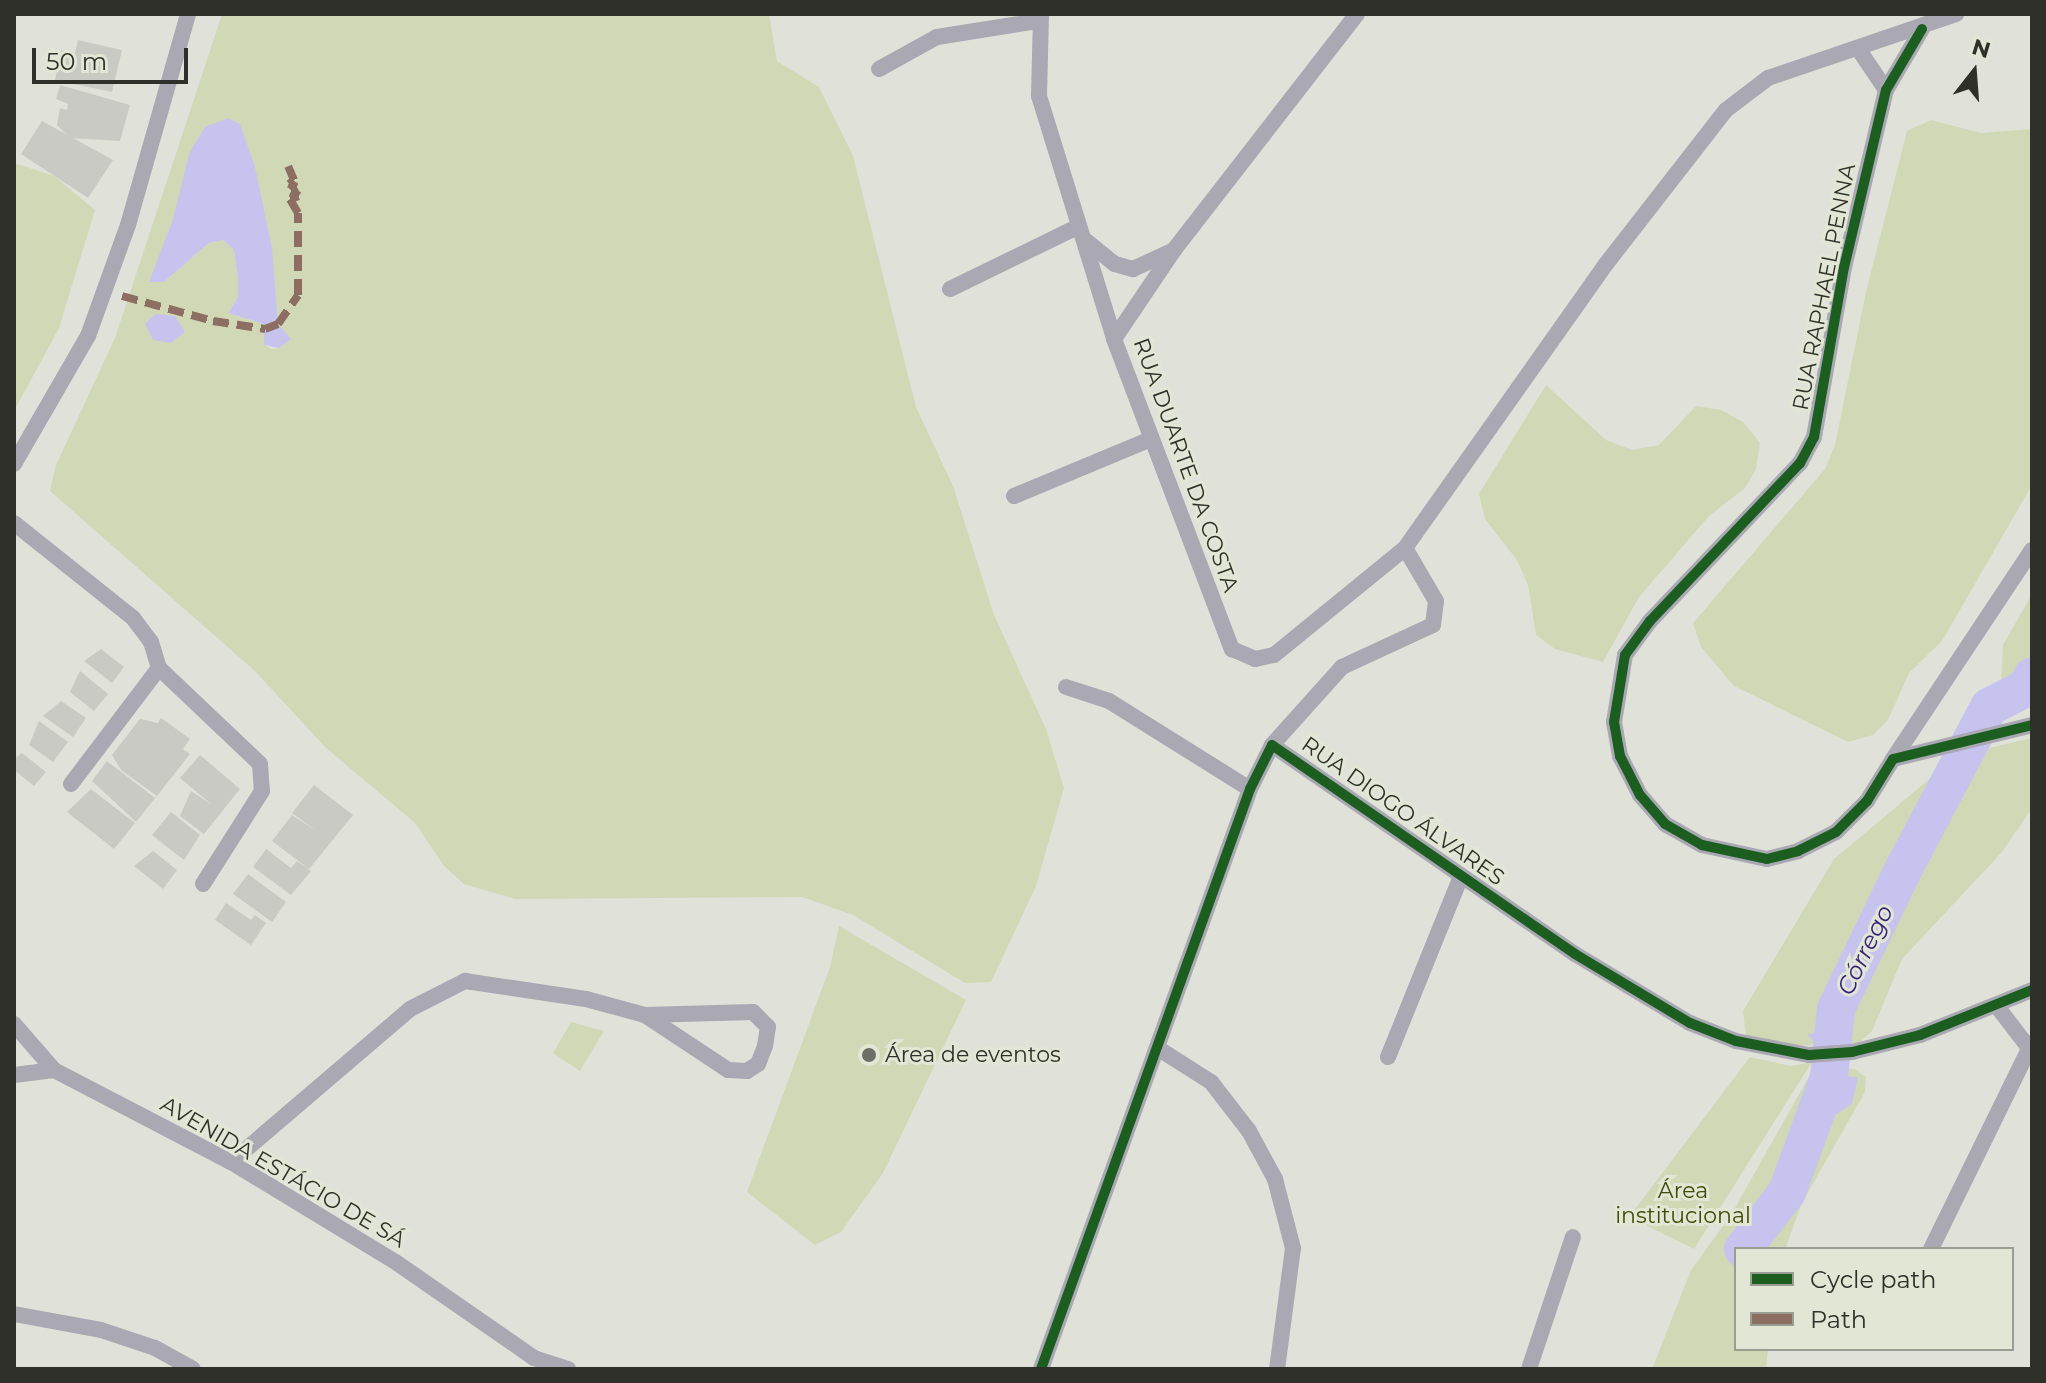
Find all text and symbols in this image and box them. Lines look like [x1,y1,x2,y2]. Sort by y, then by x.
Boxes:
scale bar [36,32,192,82]
north arrow [1934,32,2014,112]
text: N [1969,33,1994,64]
text: 50 m [46,47,107,76]
street label: RUA RAPHAEL PENNA [1787,161,1861,413]
street label: RUA DUARTE DA COSTA [1128,335,1244,595]
street label: RUA DIOGO ÁLVARES [1297,731,1509,891]
water label: Córrego [1831,900,1899,1000]
place label: Área de eventos [885,1042,1061,1068]
marker: Área de eventos [860,1046,878,1064]
street label: AVENIDA ESTÁCIO DE SÁ [156,1091,410,1253]
park label: Área institucional [1615,1177,1751,1228]
legend [1734,1247,2014,1351]
text: Cycle path [1810,1265,1937,1294]
text: Path [1810,1305,1867,1334]

